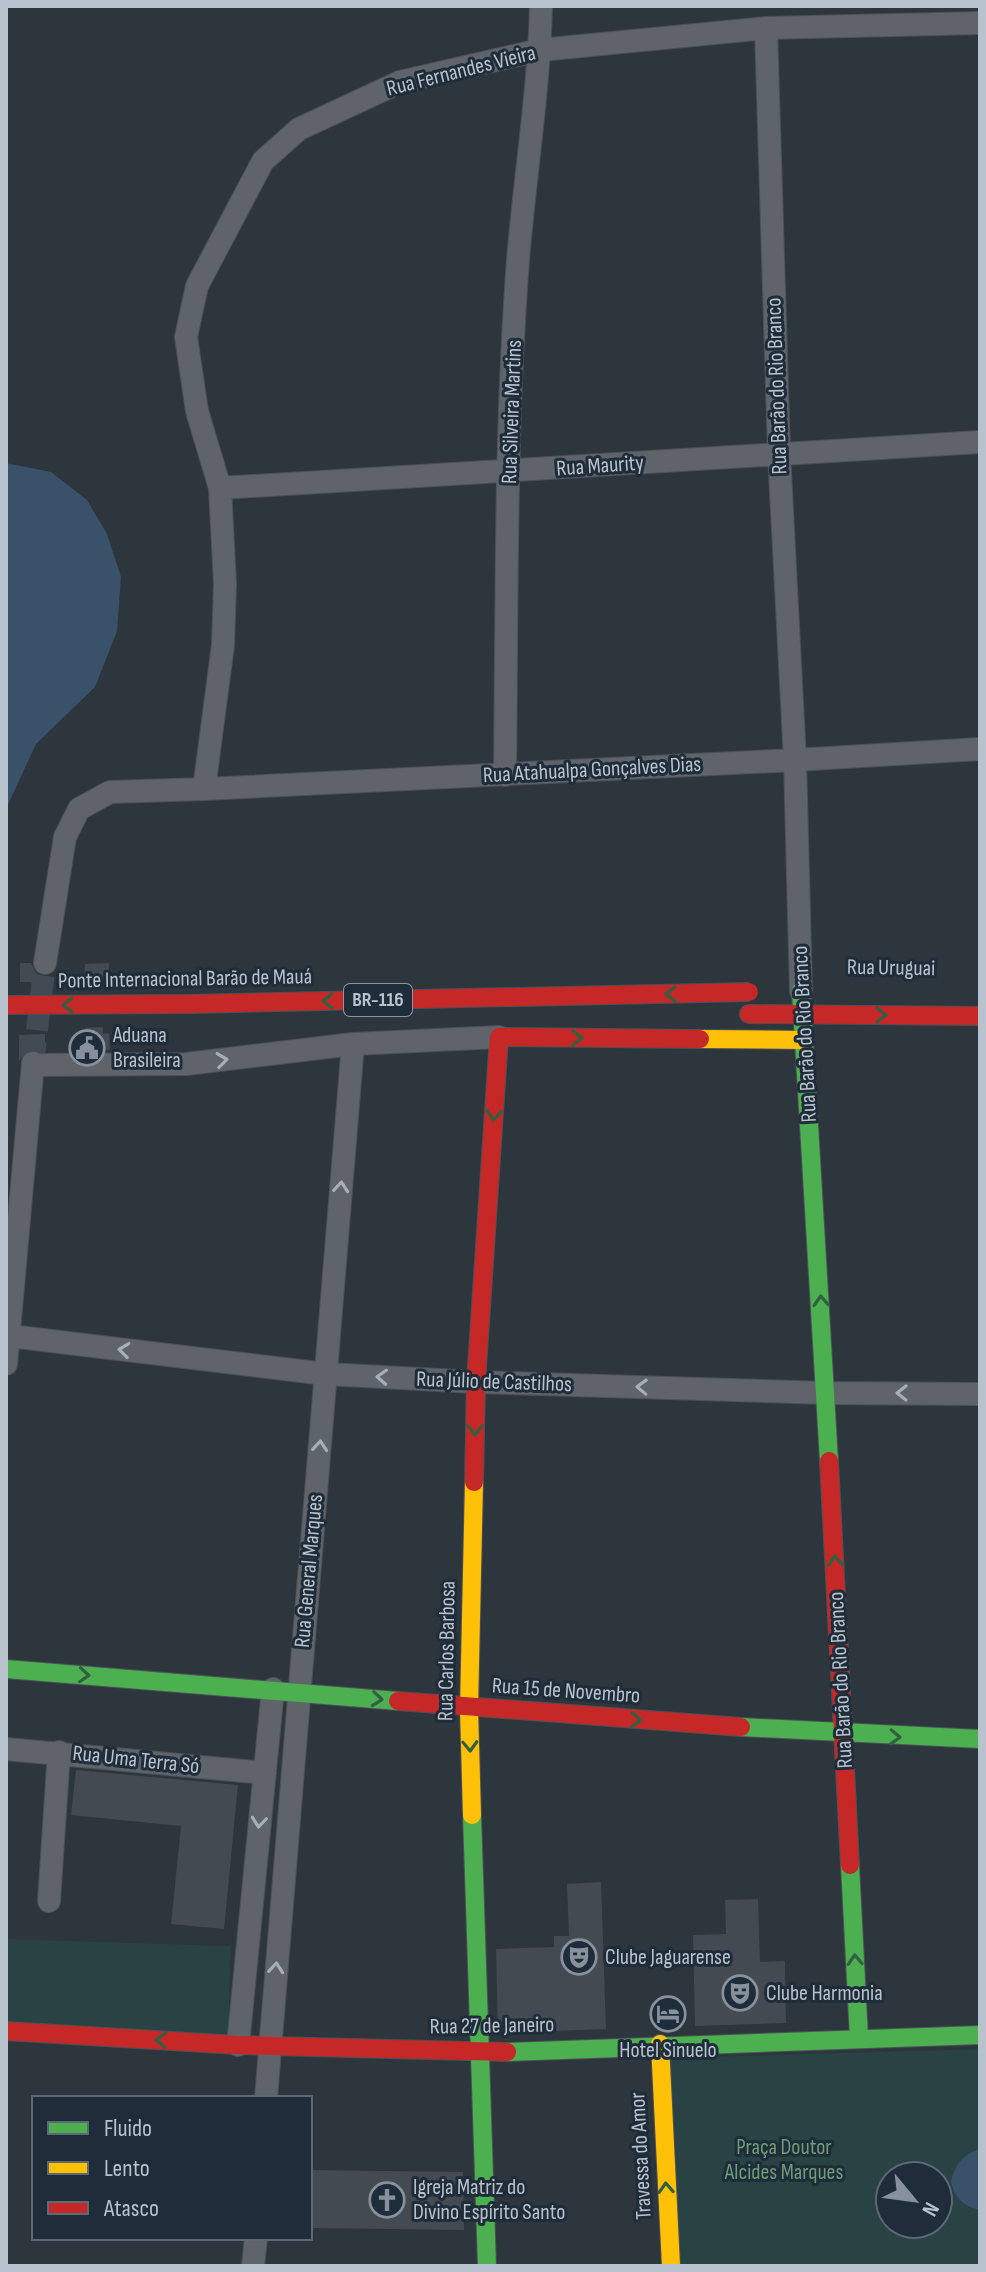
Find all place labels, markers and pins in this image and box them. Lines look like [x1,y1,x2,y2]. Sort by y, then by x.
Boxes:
place label: Aduana Brasileira [112,1022,181,1074]
public building icon: Aduana Brasileira [68,1029,106,1067]
theatre icon: Clube Jaguarense [560,1938,598,1976]
place label: Clube Jaguarense [605,1944,731,1971]
theatre icon: Clube Harmonia [721,1974,759,2012]
place label: Clube Harmonia [766,1980,883,2007]
hotel icon: Hotel Sinuelo [649,1995,687,2033]
place label: Hotel Sinuelo [619,2037,717,2064]
place label: Igreja Matriz do Divino Espírito Santo [413,2174,565,2226]
church icon: Igreja Matriz do Divino Espírito Santo [368,2181,406,2219]

